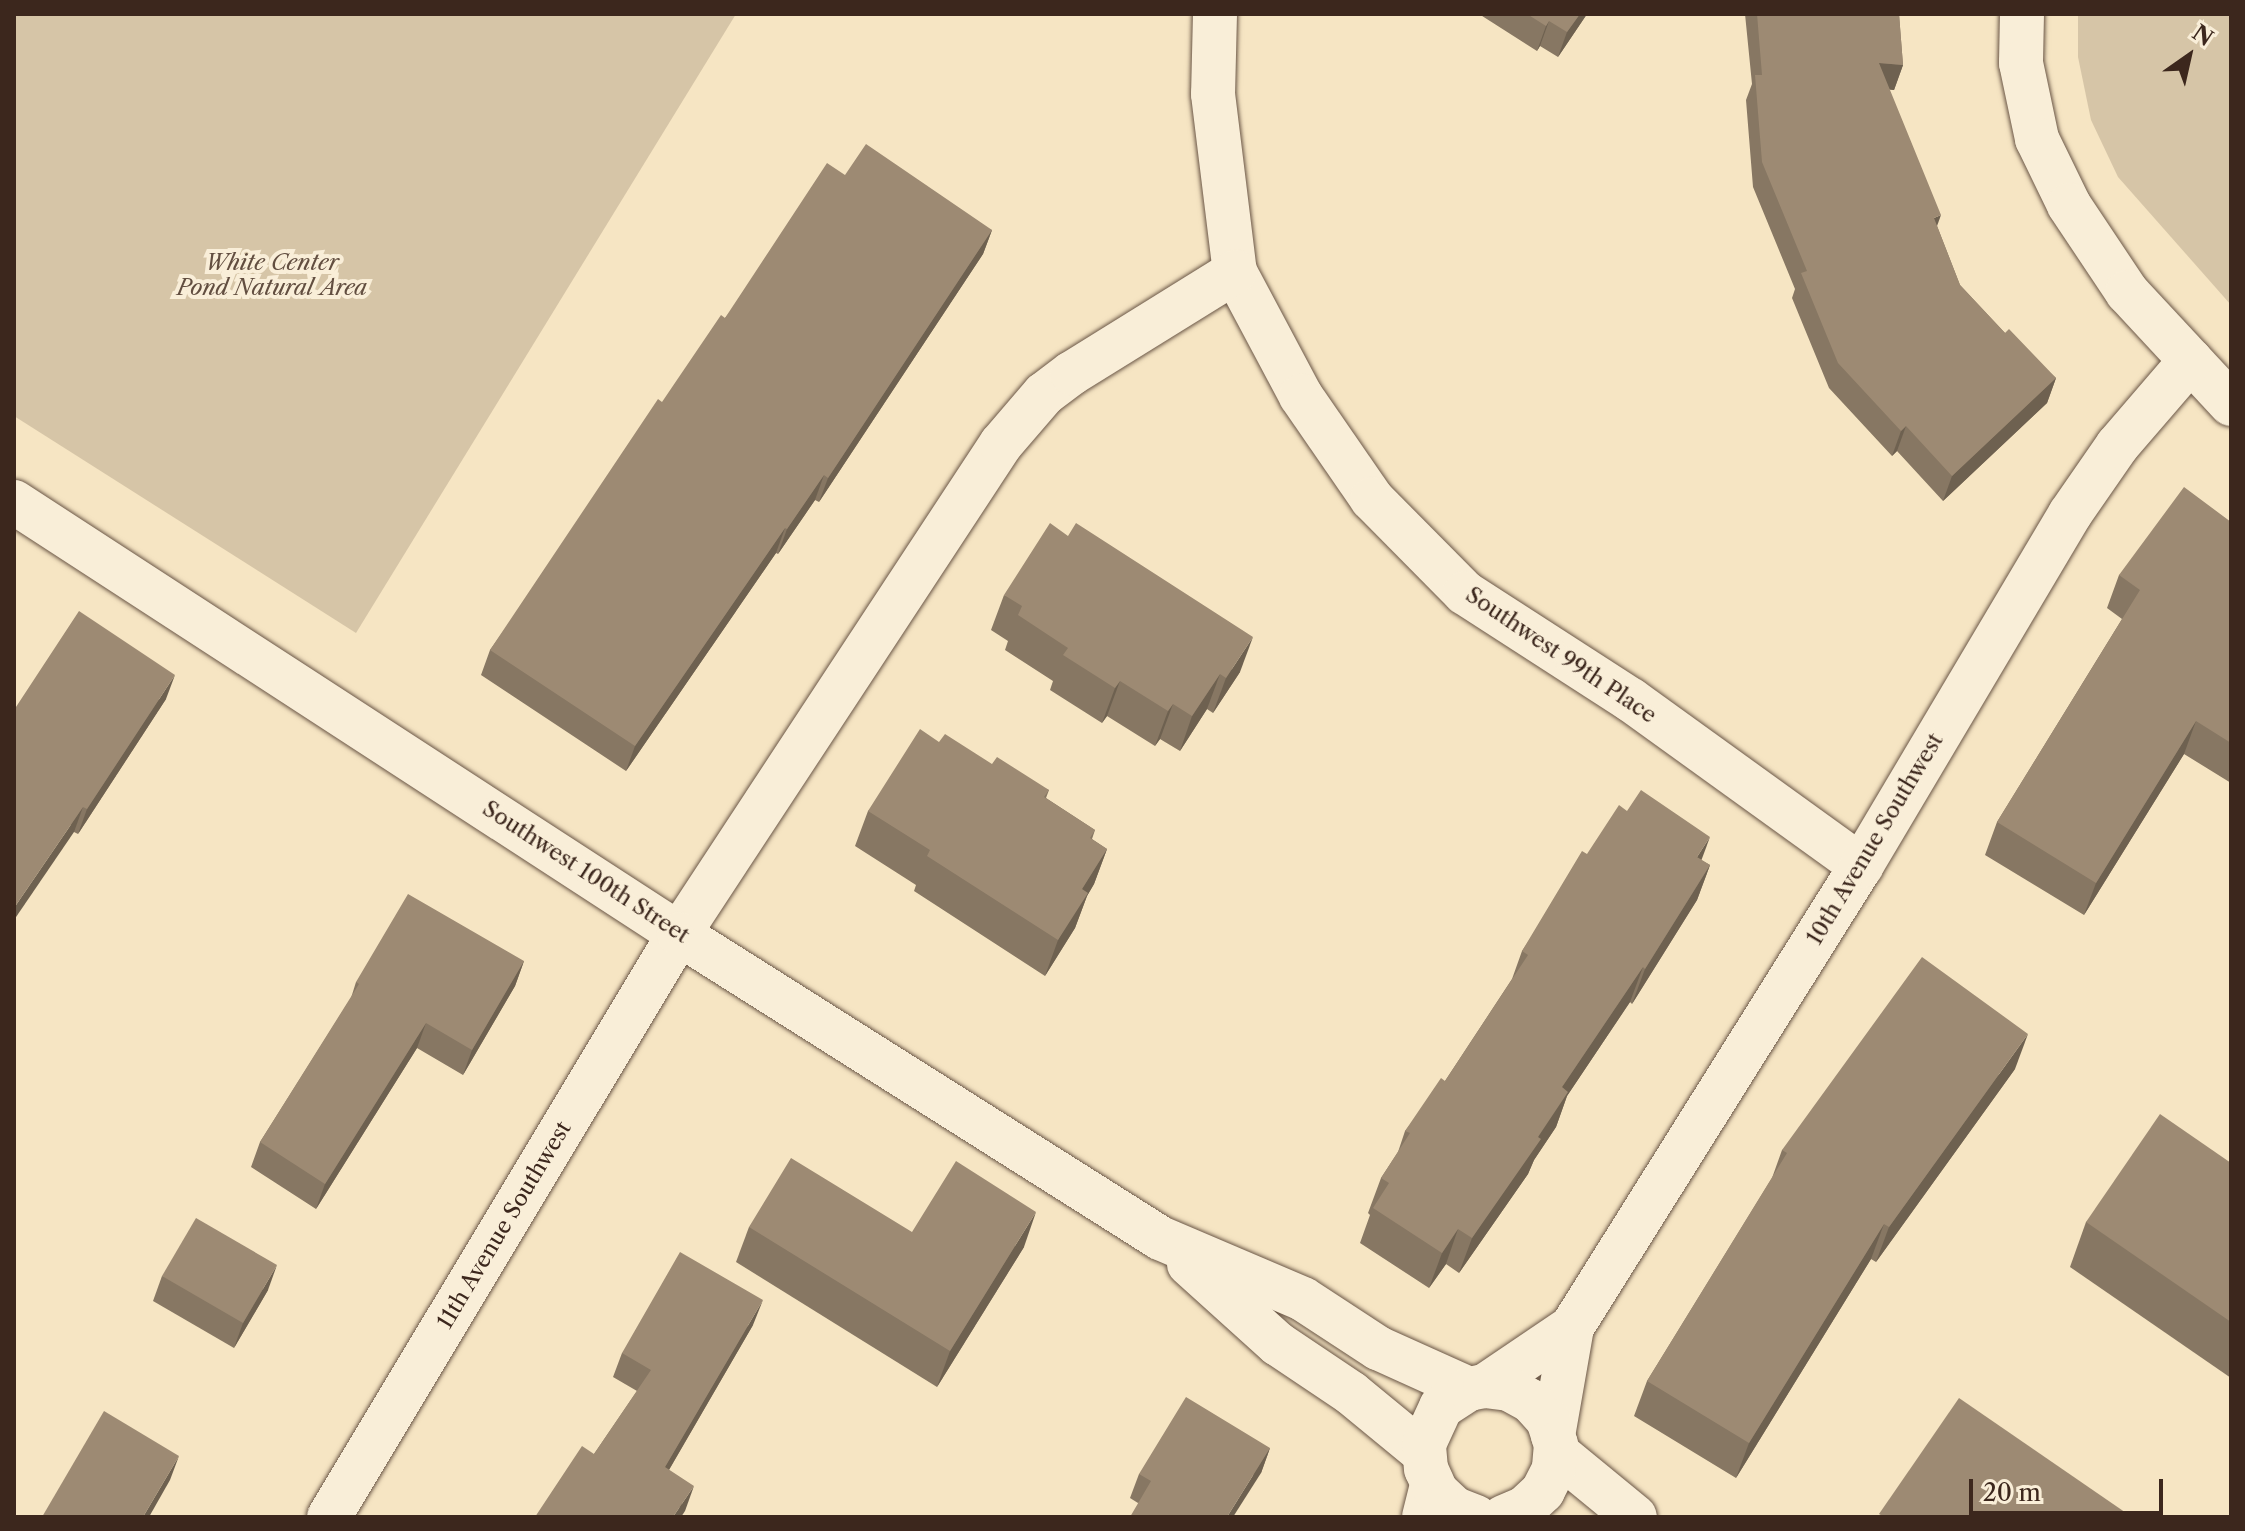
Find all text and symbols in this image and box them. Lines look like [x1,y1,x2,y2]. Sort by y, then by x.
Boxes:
north arrow [2149,16,2229,96]
text: N [2187,19,2218,52]
park label: White Center Pond Natural Area [177,249,367,300]
street label: Southwest 99th Place [1461,581,1661,729]
street label: 10th Avenue Southwest [1801,728,1949,950]
street label: Southwest 100th Street [478,795,694,949]
street label: 11th Avenue Southwest [431,1116,577,1334]
scale bar [1973,1463,2167,1513]
text: 20 m [1983,1478,2041,1507]

